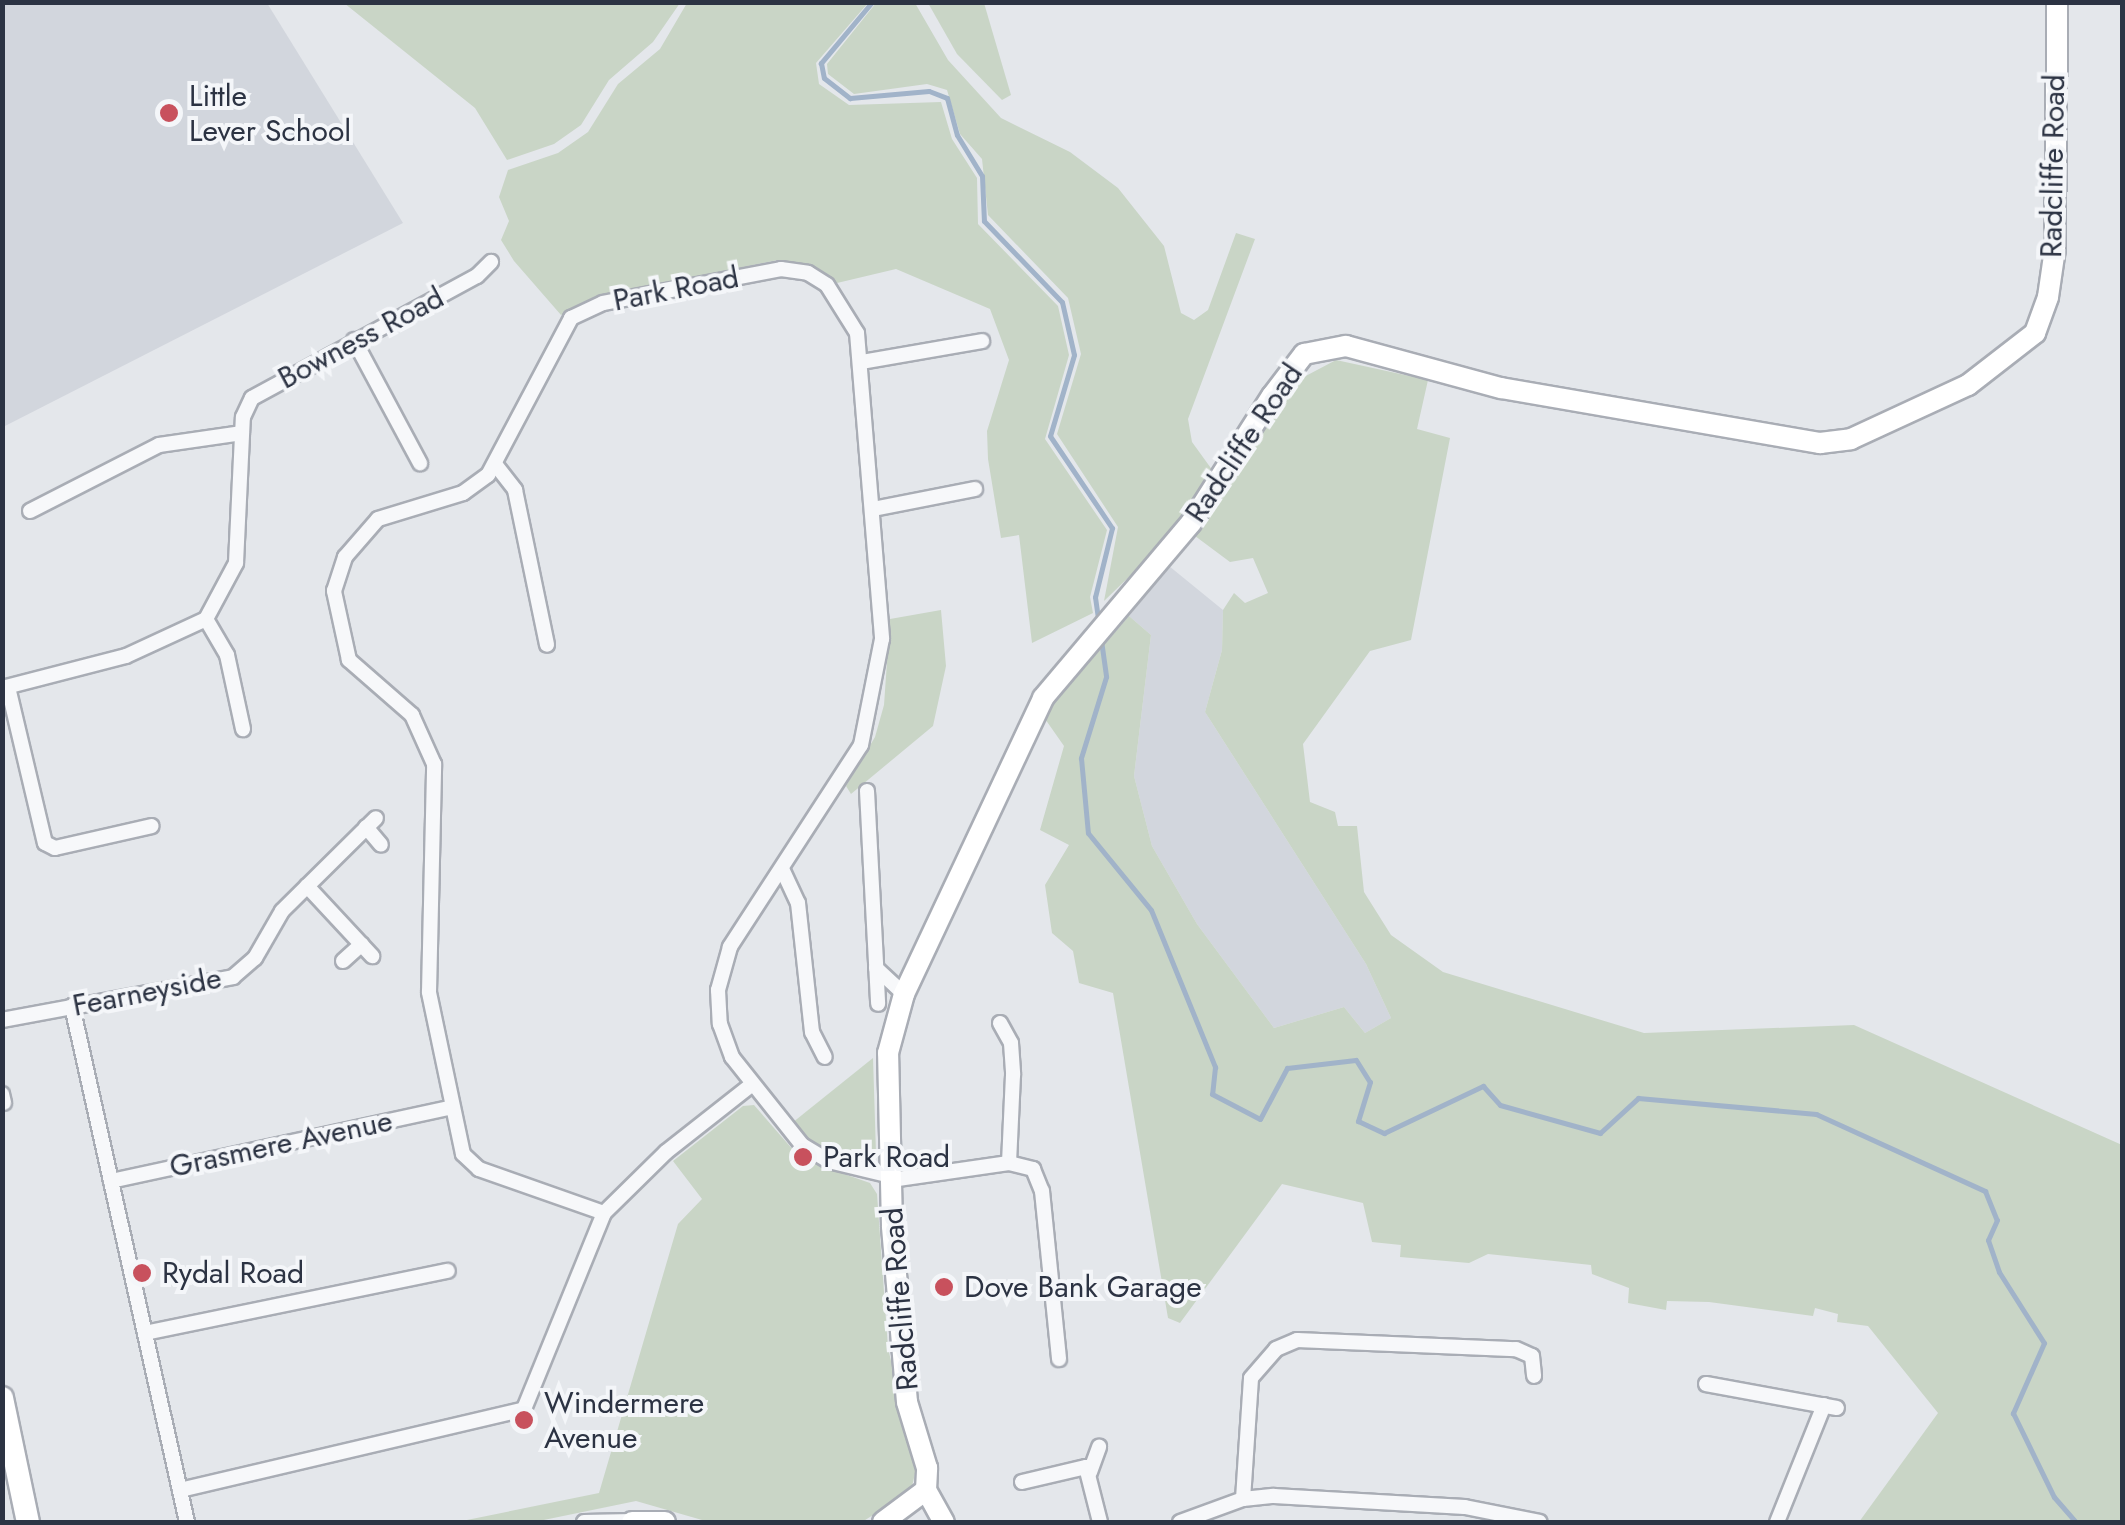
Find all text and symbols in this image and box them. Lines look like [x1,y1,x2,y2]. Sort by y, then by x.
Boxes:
street label: Radcliffe Road [2033,74,2073,258]
place label: Little Lever School [189,78,351,148]
marker: Little Lever School [158,102,180,124]
street label: Park Road [610,259,742,319]
street label: Bowness Road [272,279,450,397]
street label: Radcliffe Road [1178,357,1310,529]
street label: Fearneyside [70,960,224,1024]
street label: Grasmere Avenue [166,1103,396,1185]
place label: Park Road [823,1139,950,1175]
marker: Park Road [792,1146,814,1168]
street label: Radcliffe Road [874,1206,926,1392]
place label: Rydal Road [162,1255,304,1291]
marker: Rydal Road [131,1262,153,1284]
place label: Dove Bank Garage [964,1269,1202,1305]
marker: Dove Bank Garage [933,1276,955,1298]
place label: Windermere Avenue [544,1385,704,1456]
marker: Windermere Avenue [513,1409,535,1431]

